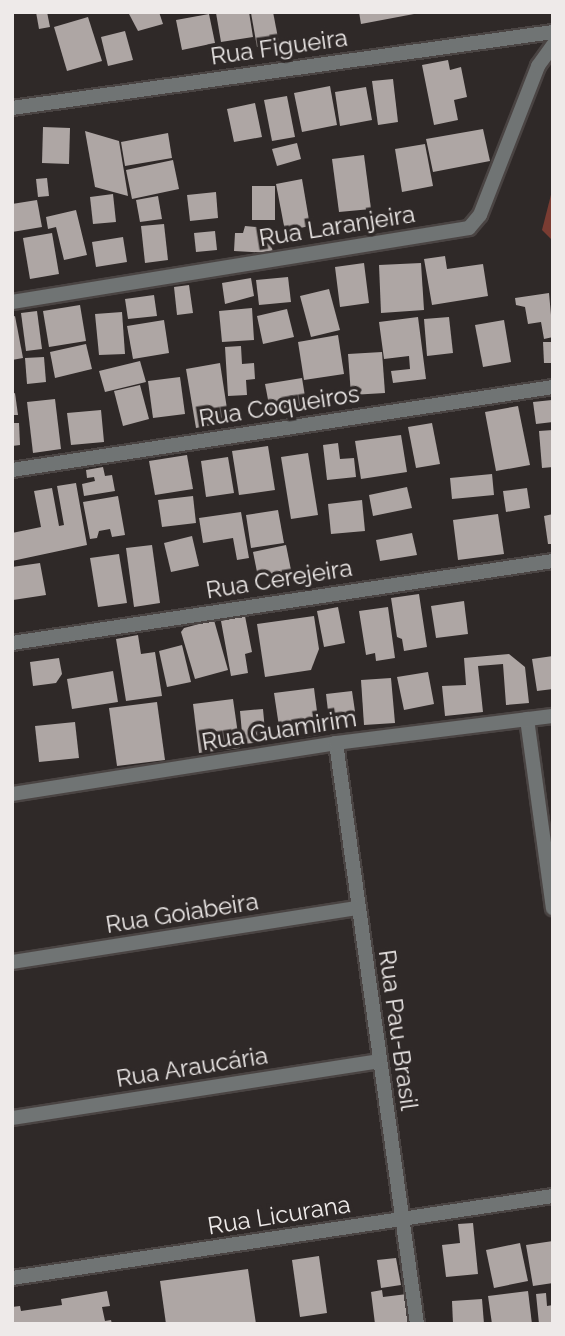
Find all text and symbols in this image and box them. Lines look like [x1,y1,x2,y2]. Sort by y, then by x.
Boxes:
street label: Rua Figueira [209,23,349,71]
street label: Rua Laranjeira [257,199,417,253]
street label: Rua Coqueiros [197,379,361,433]
street label: Rua Cerejeira [204,553,354,605]
street label: Rua Guamirim [199,704,359,756]
street label: Rua Goiabeira [104,887,260,939]
street label: Rua Pau-Brasil [372,948,424,1112]
street label: Rua Araucária [114,1041,270,1093]
street label: Rua Licurana [206,1190,352,1240]

